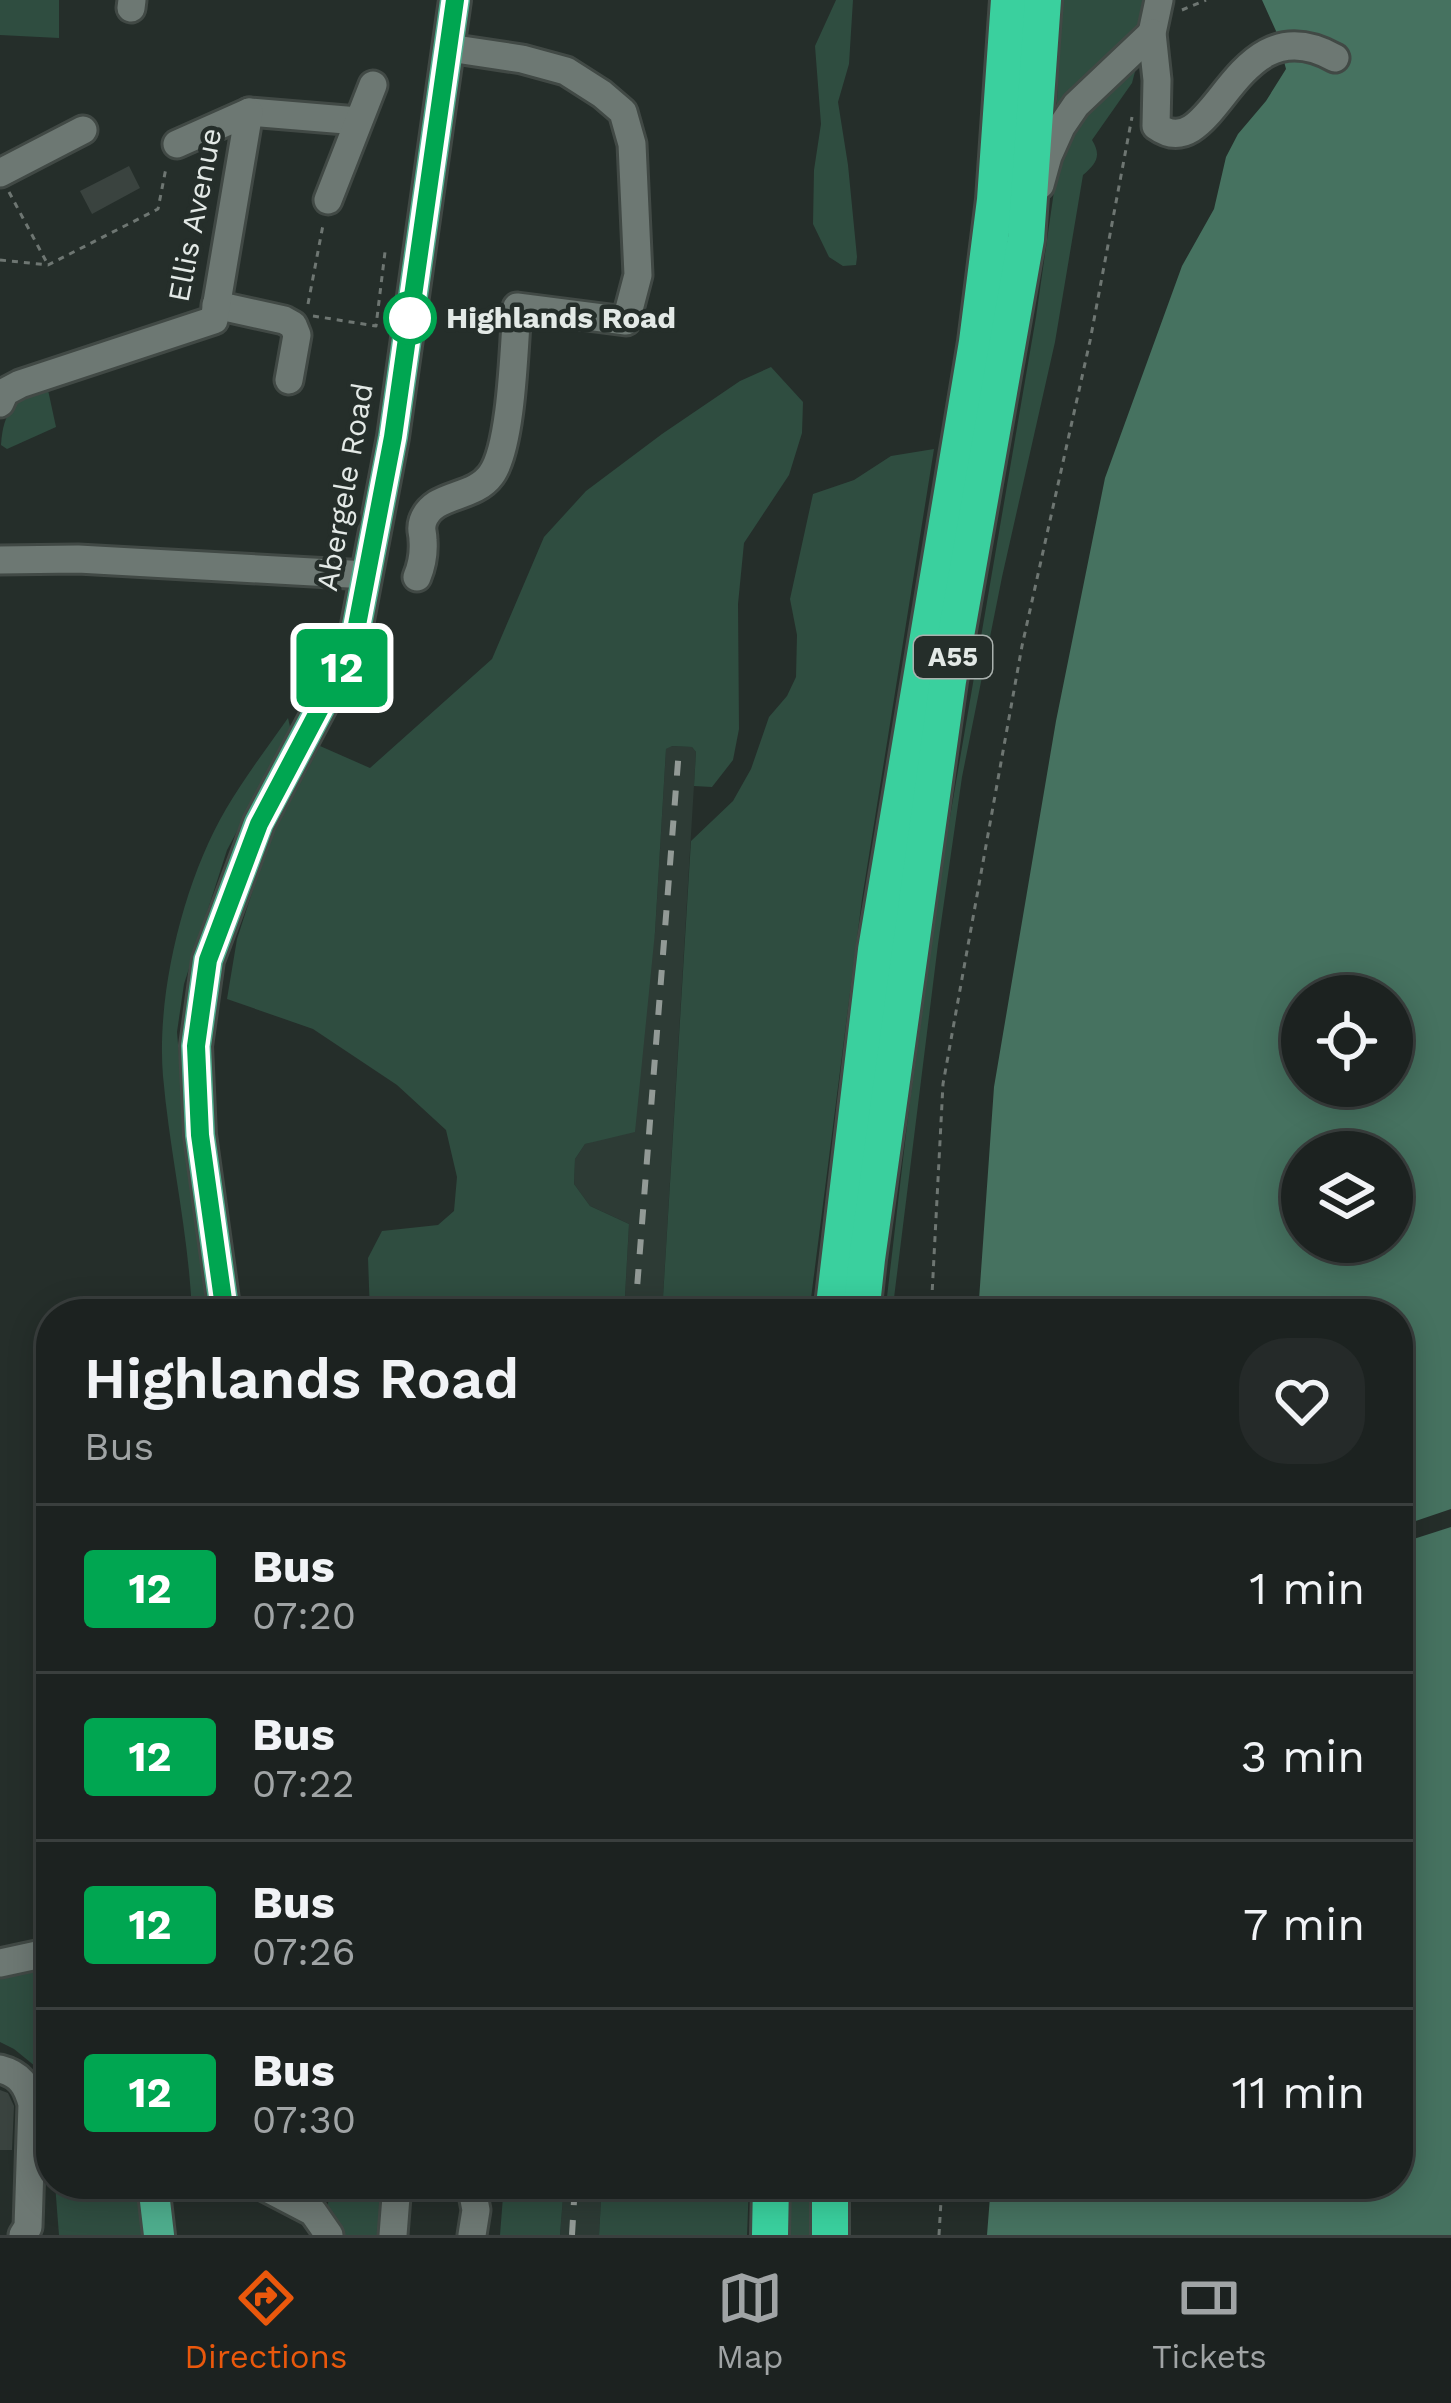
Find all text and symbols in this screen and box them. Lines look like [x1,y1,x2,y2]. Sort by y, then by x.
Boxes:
street label: Ellis Avenue [160,125,229,305]
marker: Highlands Road [385,293,435,343]
place label: Highlands Road [446,300,676,335]
street label: Abergele Road [309,380,380,594]
line badge: 12 [288,629,396,707]
road number: A55 [914,636,992,678]
text: 12 [320,643,364,692]
map controls [1281,975,1413,1263]
button: locate [1281,975,1413,1107]
button: layers [1281,1131,1413,1263]
button: heart [1239,1338,1365,1464]
text: Highlands Road [84,1345,519,1412]
text: Bus [84,1424,154,1469]
text: Bus [252,1540,335,1593]
text: 1 min [1249,1562,1365,1615]
text: 12 [128,1564,172,1613]
text: 07:20 [252,1593,356,1638]
text: Bus [252,1708,335,1761]
text: 3 min [1241,1730,1365,1783]
text: 12 [128,1732,172,1781]
text: 07:22 [252,1761,354,1806]
text: Bus [252,1876,335,1929]
text: 7 min [1243,1898,1365,1951]
text: 12 [128,1900,172,1949]
text: 07:26 [252,1929,355,1974]
text: Bus [252,2044,335,2097]
text: 11 min [1232,2066,1365,2119]
text: 12 [128,2068,172,2117]
text: 07:30 [252,2097,356,2142]
tab: Directions [184,2265,347,2376]
tab: Map [716,2265,783,2376]
tab: Tickets [1152,2265,1267,2376]

